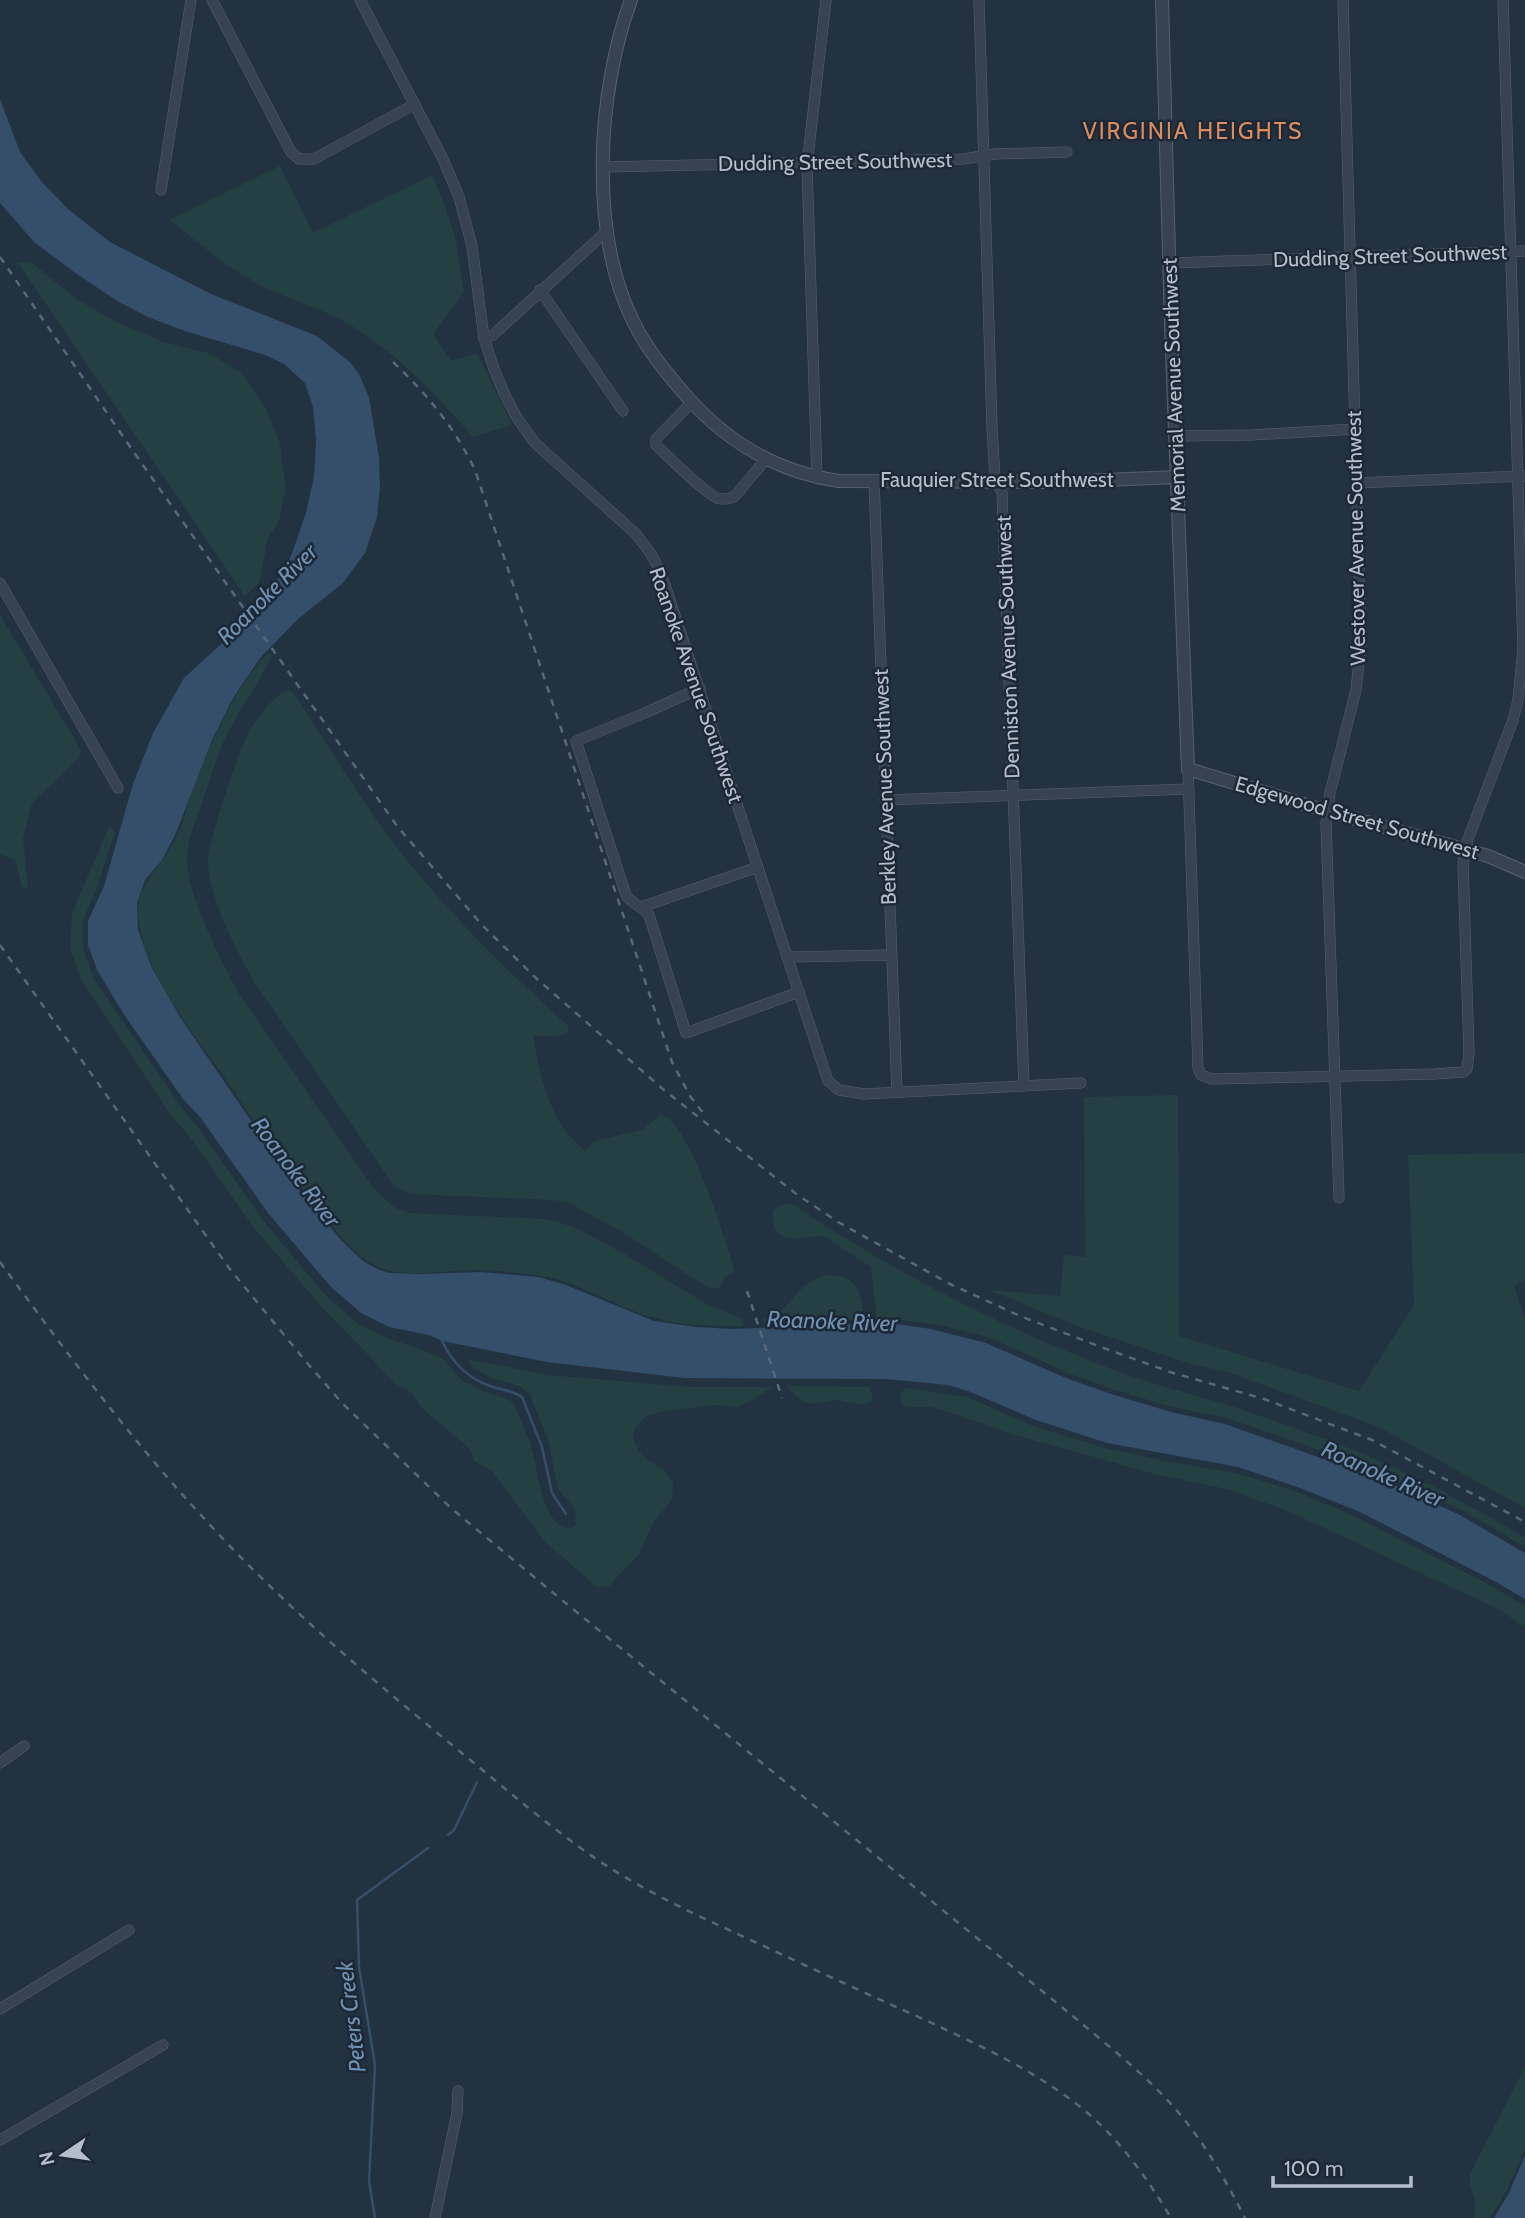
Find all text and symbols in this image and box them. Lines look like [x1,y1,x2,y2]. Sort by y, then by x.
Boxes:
district label: VIRGINIA HEIGHTS [1083,117,1303,145]
street label: Dudding Street Southwest [718,147,952,176]
street label: Dudding Street Southwest [1272,239,1507,272]
street label: Memorial Avenue Southwest [1157,257,1190,513]
street label: Westover Avenue Southwest [1341,410,1370,666]
street label: Fauquier Street Southwest [880,467,1114,492]
street label: Denniston Avenue Southwest [990,515,1025,779]
water label: Roanoke River [211,537,324,650]
street label: Roanoke Avenue Southwest [644,564,749,806]
street label: Berkley Avenue Southwest [868,669,901,905]
street label: Edgewood Street Southwest [1232,771,1482,864]
water label: Roanoke River [246,1111,347,1233]
water label: Roanoke River [766,1305,899,1337]
water label: Roanoke River [1318,1435,1449,1514]
water label: Peters Creek [330,1959,372,2074]
north arrow [28,2120,98,2190]
scale bar [1273,2144,1411,2188]
text: N [34,2150,60,2168]
text: 100 m [1284,2156,1343,2181]

